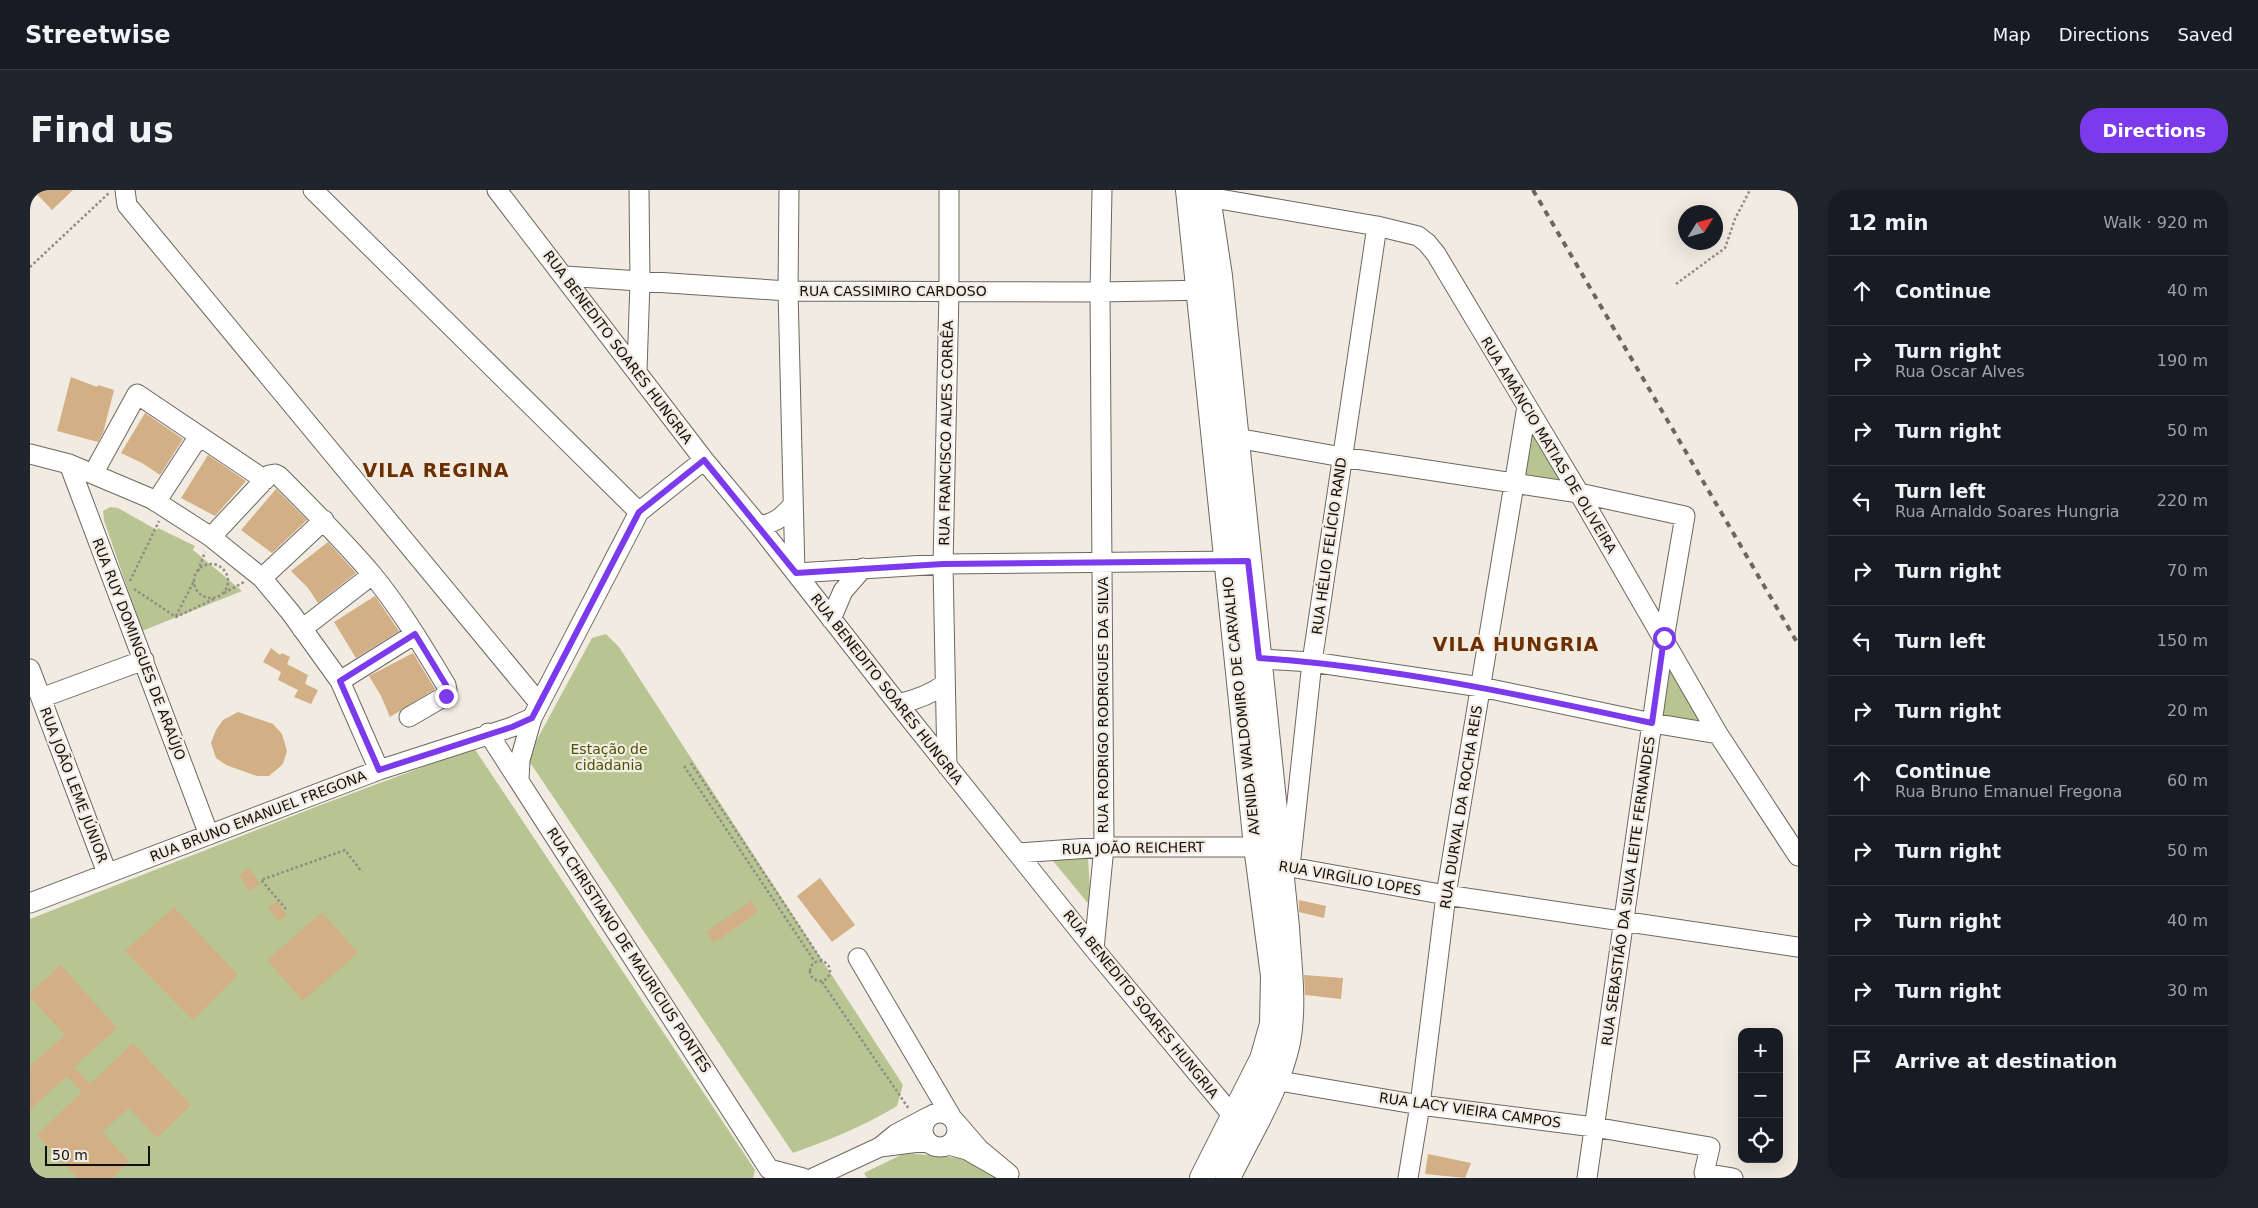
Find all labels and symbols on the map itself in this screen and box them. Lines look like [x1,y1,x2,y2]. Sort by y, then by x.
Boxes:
north arrow [1678,205,1723,250]
street label: RUA BENEDITO SOARES HUNGRIA [540,247,696,447]
street label: RUA CASSIMIRO CARDOSO [799,283,987,299]
street label: RUA FRANCISCO ALVES CORRÊA [935,320,956,546]
street label: RUA AMÂNCIO MATIAS DE OLIVEIRA [1478,333,1621,556]
street label: RUA HÉLIO FELÍCIO RAND [1309,456,1349,636]
district label: VILA REGINA [362,459,510,481]
street label: RUA RUY DOMINGUES DE ARAÚJO [89,535,190,762]
street label: RUA RODRIGO RODRIGUES DA SILVA [1095,576,1111,833]
street label: AVENIDA WALDOMIRO DE CARVALHO [1219,576,1263,836]
street label: RUA BENEDITO SOARES HUNGRIA [808,591,967,788]
route start [1653,627,1676,650]
district label: VILA HUNGRIA [1433,633,1599,655]
route end [435,685,458,708]
street label: RUA DURVAL DA ROCHA REIS [1437,704,1485,910]
street label: RUA JOÃO LEME JÚNIOR [37,705,112,865]
street label: RUA SEBASTIÃO DA SILVA LEITE FERNANDES [1598,735,1658,1047]
park label: Estação de cidadania [571,741,648,773]
street label: RUA BRUNO EMANUEL FREGONA [148,767,369,865]
street label: RUA CHRISTIANO DE MAURICIUS PONTES [544,825,714,1076]
street label: RUA JOÃO REICHERT [1061,839,1205,857]
street label: RUA VIRGÍLIO LOPES [1278,858,1423,898]
street label: RUA BENEDITO SOARES HUNGRIA [1060,907,1222,1102]
street label: RUA LACY VIEIRA CAMPOS [1378,1089,1562,1131]
scale bar [45,1143,150,1166]

